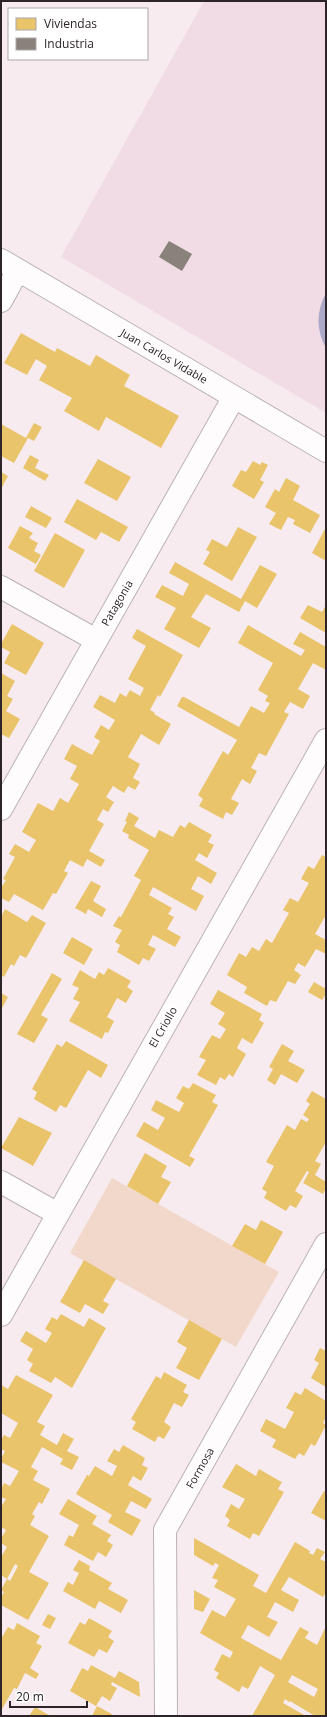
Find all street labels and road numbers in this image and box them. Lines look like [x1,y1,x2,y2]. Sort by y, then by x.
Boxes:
street label: Juan Carlos Vidable [117,324,211,387]
street label: Patagonia [97,577,136,629]
street label: El Criollo [145,1003,180,1050]
street label: Formosa [182,1444,217,1491]

